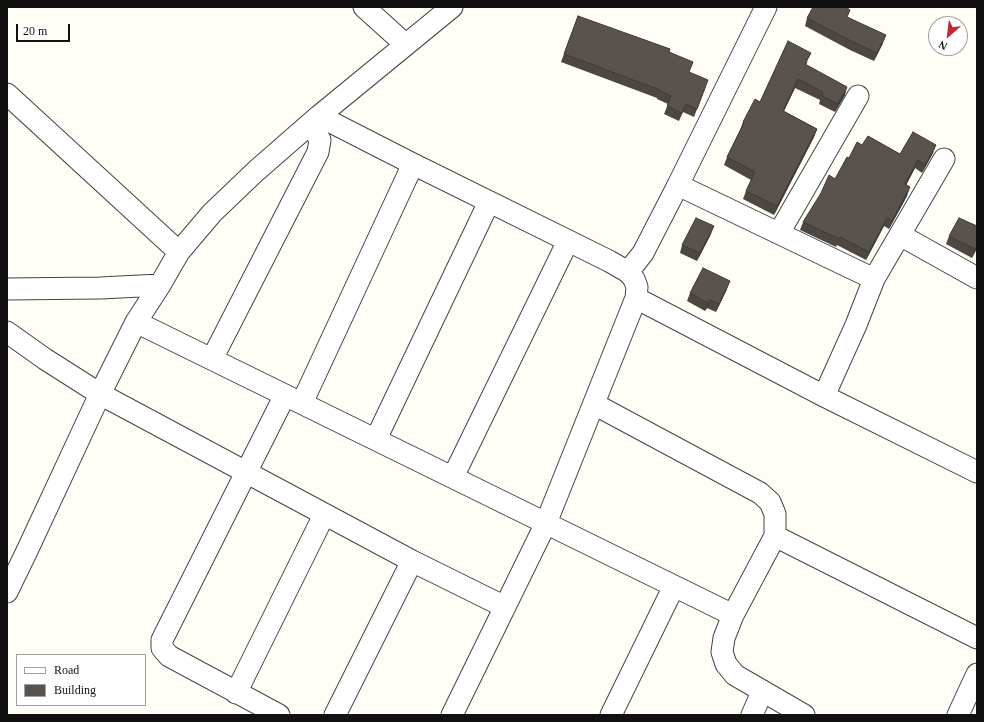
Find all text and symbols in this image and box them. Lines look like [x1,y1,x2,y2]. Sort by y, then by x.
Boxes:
scale bar [18,16,72,42]
north arrow [928,16,968,56]
text: 20 m [23,24,47,38]
text: N [937,39,949,53]
legend [16,654,146,706]
text: Road [54,663,79,677]
text: Building [54,683,96,697]

